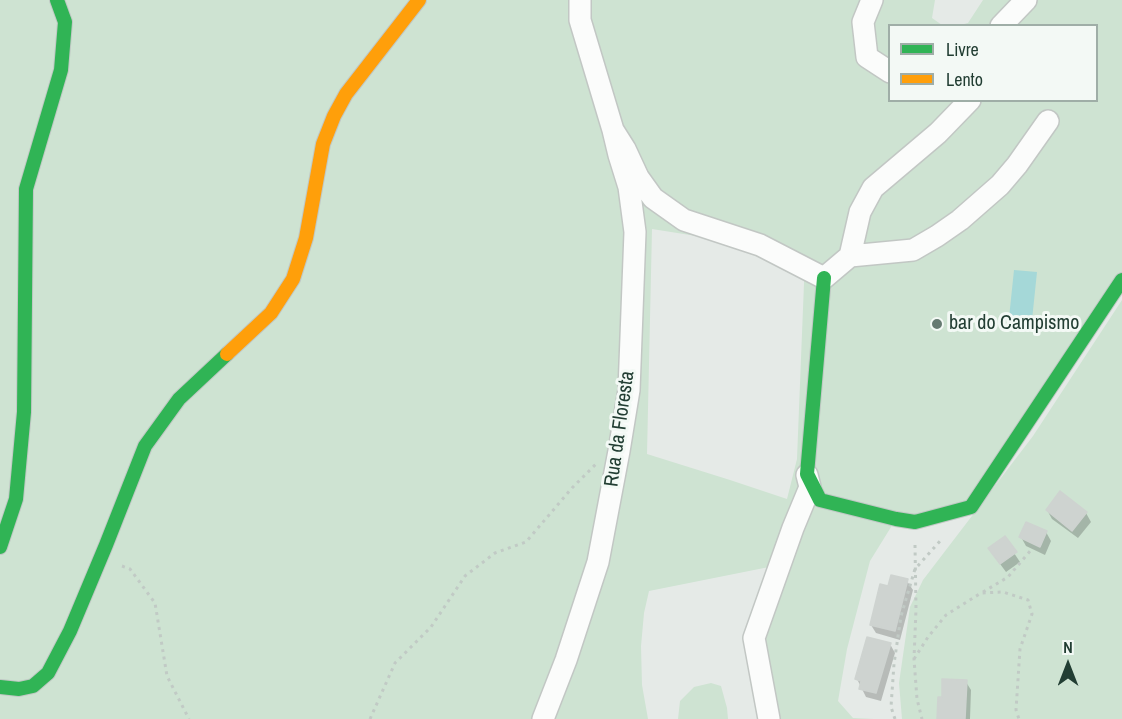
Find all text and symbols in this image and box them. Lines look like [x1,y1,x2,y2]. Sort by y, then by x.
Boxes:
legend [888,24,1098,102]
text: Livre [946,37,979,62]
text: Lento [946,67,983,92]
place label: bar do Campismo [949,312,1079,336]
marker: bar do Campismo [930,317,944,331]
street label: Rua da Floresta [600,370,640,488]
north arrow [1038,635,1098,695]
text: N [1063,636,1073,658]

